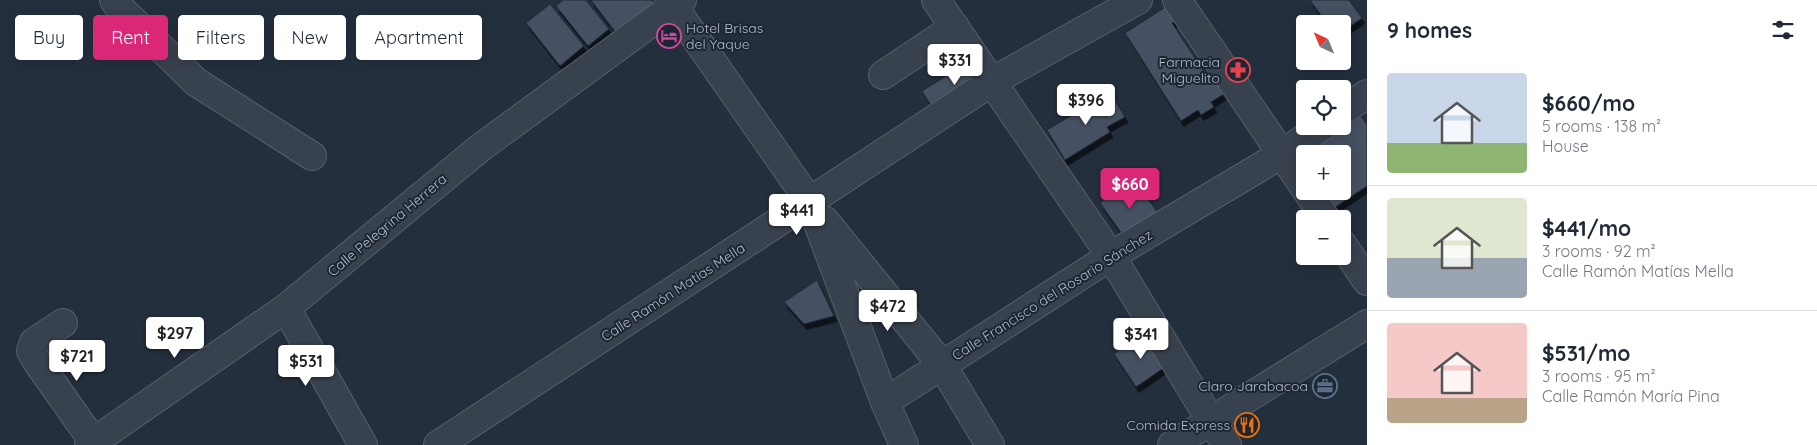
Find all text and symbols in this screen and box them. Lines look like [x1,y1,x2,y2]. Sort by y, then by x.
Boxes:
chip: Buy [15,15,83,60]
chip: Rent [93,15,168,60]
chip: Filters [178,15,264,60]
chip: New [274,15,346,60]
chip: Apartment [356,15,482,60]
north arrow [1296,15,1351,70]
map controls [1296,15,1351,265]
icon: filters [1769,16,1797,44]
text: 9 homes [1387,17,1472,43]
place label: Hotel Brisas del Yaque [686,19,763,53]
hotel icon: Hotel Brisas del Yaque [656,23,682,49]
pin: $331 [925,44,985,86]
text: $331 [939,50,971,70]
place label: Farmacia Miguelito [1158,53,1220,87]
pharmacy icon: Farmacia Miguelito [1225,57,1251,83]
button: locate [1296,80,1351,135]
pin: $396 [1056,84,1116,126]
text: $396 [1068,90,1104,110]
text: $660/mo [1542,90,1635,116]
icon: home [1427,93,1487,153]
text: 5 rooms · 138 m² [1542,116,1661,136]
text: House [1542,136,1589,156]
button: + [1296,145,1351,200]
pin: $660 [1100,168,1160,210]
street label: Calle Pelegrina Herrera [324,170,450,280]
text: $660 [1111,174,1149,194]
pin: $441 [767,194,827,236]
text: $441 [780,200,814,220]
button: − [1296,210,1351,265]
text: $441/mo [1542,215,1631,241]
icon: home [1427,218,1487,278]
street label: Calle Francisco del Rosario Sánchez [948,226,1156,364]
street label: Calle Ramón Matías Mella [598,239,748,345]
text: 3 rooms · 92 m² [1542,241,1656,261]
text: Calle Ramón Matías Mella [1542,261,1734,281]
pin: $472 [858,290,918,332]
text: $472 [870,296,906,316]
pin: $297 [145,316,205,359]
pin: $341 [1111,318,1171,360]
text: $297 [157,323,193,343]
text: $341 [1124,324,1158,344]
pin: $721 [47,340,107,382]
text: $531/mo [1542,340,1630,366]
icon: home [1427,343,1487,403]
pin: $531 [276,344,336,387]
text: $721 [60,346,94,366]
text: $531 [289,351,323,371]
text: 3 rooms · 95 m² [1542,366,1656,386]
office icon: Claro Jarabacoa [1312,373,1338,399]
place label: Claro Jarabacoa [1198,377,1308,395]
text: Calle Ramón María Pina [1542,386,1720,406]
restaurant icon: Comida Express [1234,412,1260,438]
place label: Comida Express [1127,416,1230,434]

